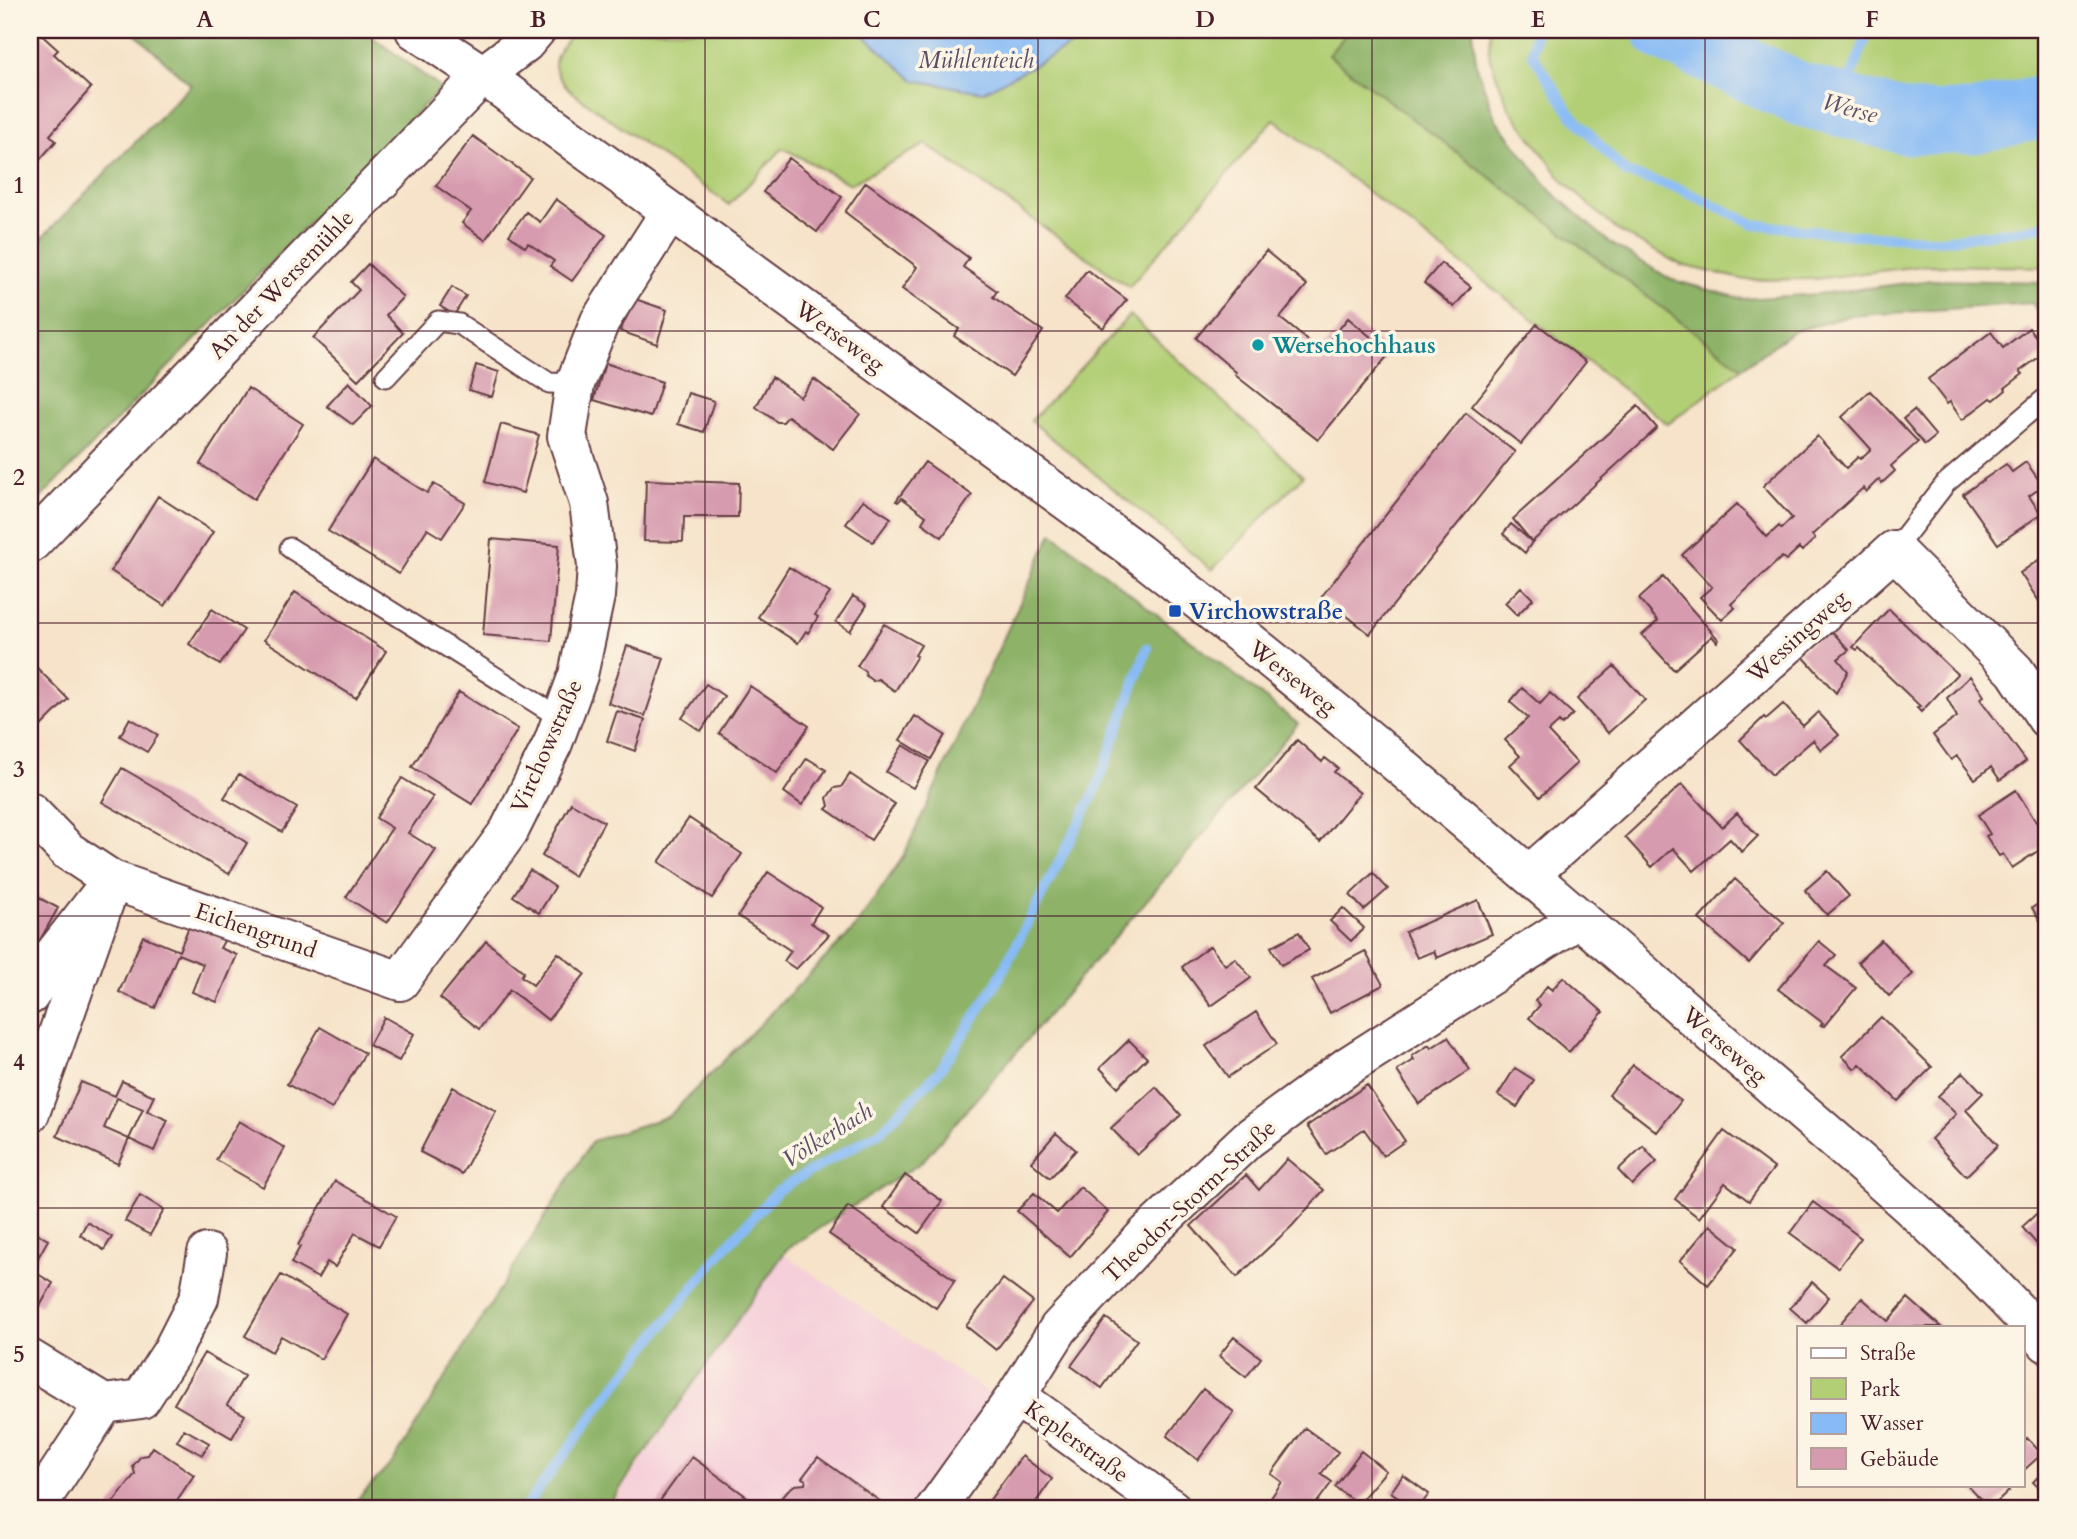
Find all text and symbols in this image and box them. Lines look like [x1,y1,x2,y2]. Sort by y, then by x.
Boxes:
text: A [196,4,214,35]
text: B [530,4,546,35]
text: C [863,4,881,35]
text: D [1195,4,1215,35]
text: E [1531,4,1545,35]
text: F [1865,4,1879,35]
water label: Mühlenteich [918,44,1034,77]
water label: Werse [1819,85,1882,132]
text: 1 [13,170,25,201]
street label: An der Wersemühle [202,203,361,366]
street label: Werseweg [788,293,891,380]
place label: Wersehochhaus [1271,330,1436,361]
marker: Wersehochhaus [1250,337,1266,353]
text: 2 [13,462,25,493]
street label: Wessingweg [1740,583,1854,691]
place label: Virchowstraße [1189,596,1343,627]
marker: Virchowstraße [1167,603,1183,619]
street label: Werseweg [1241,633,1343,722]
street label: Virchowstraße [503,674,590,818]
text: 3 [13,754,25,785]
street label: Eichengrund [191,895,321,966]
street label: Werseweg [1674,999,1774,1091]
text: 4 [13,1047,25,1078]
water label: Völkerbach [776,1094,879,1176]
street label: Theodor-Storm-Straße [1096,1113,1283,1290]
legend [1797,1326,2024,1486]
text: 5 [13,1339,25,1370]
text: Straße [1860,1339,1916,1368]
text: Park [1860,1375,1901,1404]
street label: Keplerstraße [1018,1393,1135,1490]
text: Wasser [1859,1409,1924,1438]
text: Gebäude [1860,1445,1939,1474]

